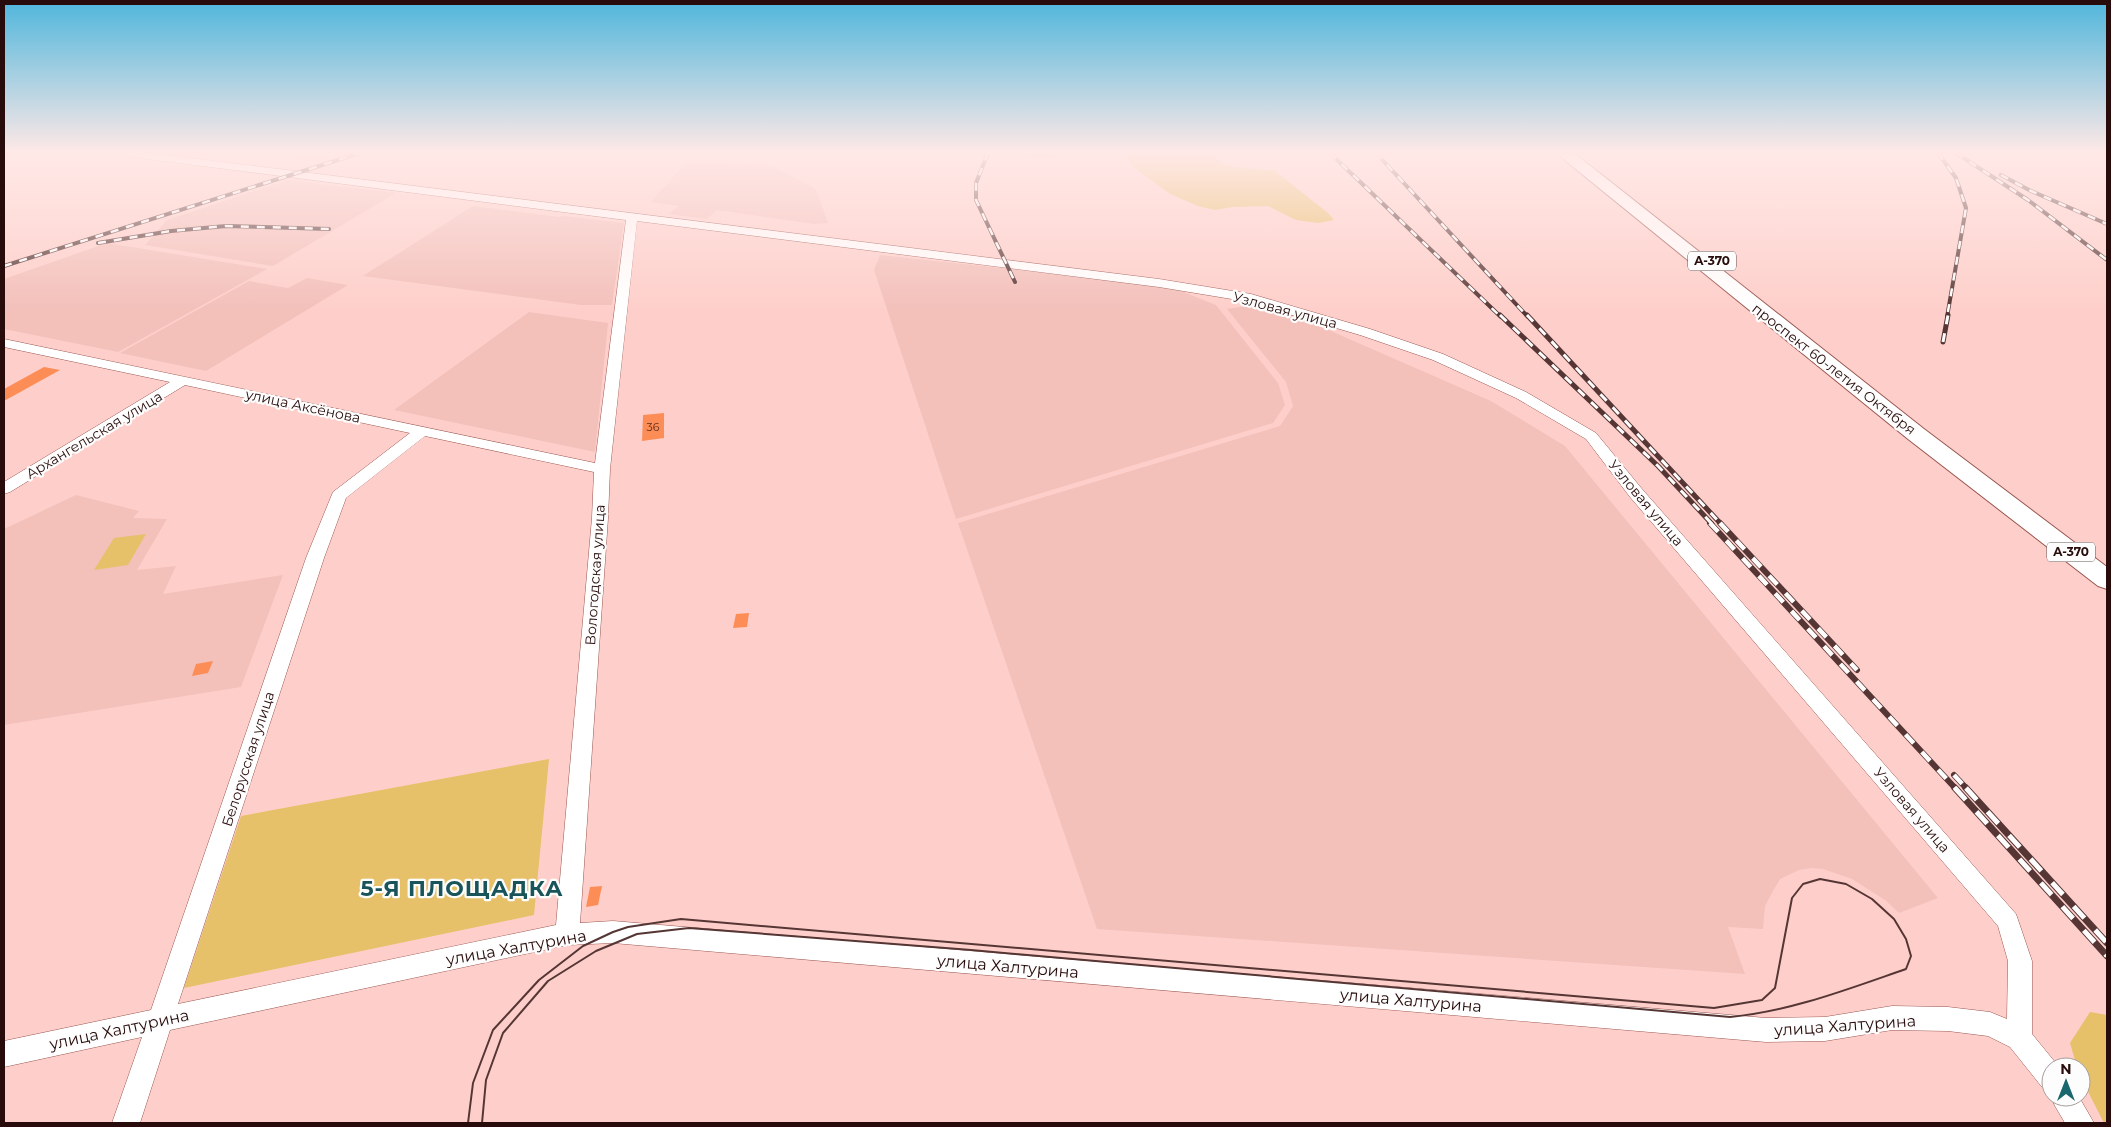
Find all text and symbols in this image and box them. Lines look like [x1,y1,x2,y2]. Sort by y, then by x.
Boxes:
road number: А-370 [1688,252,1736,270]
street label: Узловая улица [1231,287,1339,333]
street label: проспект 60-летия Октября [1749,299,1919,439]
street label: улица Аксёнова [243,385,362,427]
street label: Архангельская улица [22,387,166,483]
house number: 36 [647,420,660,434]
street label: Узловая улица [1605,456,1687,550]
street label: Вологодская улица [581,504,609,646]
road number: А-370 [2047,542,2095,562]
street label: Белорусская улица [218,689,278,829]
street label: Узловая улица [1870,764,1954,856]
district label: 5-Я ПЛОЩАДКА [360,875,564,902]
street label: улица Халтурина [443,926,588,969]
street label: улица Халтурина [935,951,1080,982]
street label: улица Халтурина [1338,985,1483,1016]
street label: улица Халтурина [47,1005,191,1054]
street label: улица Халтурина [1772,1011,1917,1040]
north arrow [2041,1057,2091,1107]
text: N [2060,1060,2072,1078]

